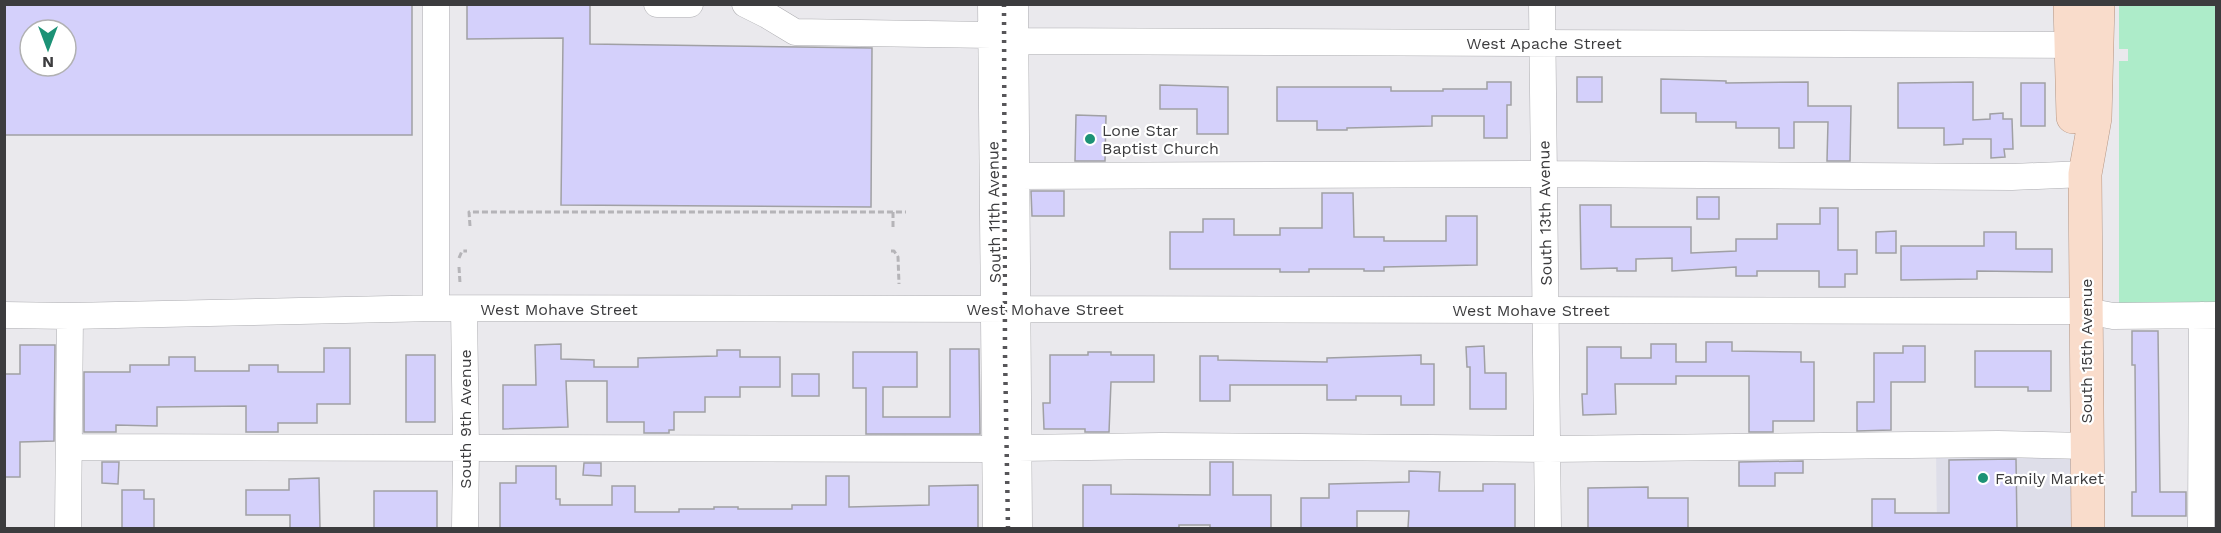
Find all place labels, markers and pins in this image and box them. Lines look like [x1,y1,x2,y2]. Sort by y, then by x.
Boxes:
place label: Lone Star Baptist Church [1102,121,1219,158]
marker: Lone Star Baptist Church [1083,132,1097,146]
place label: Family Market [1995,469,2104,488]
marker: Family Market [1976,471,1990,485]

